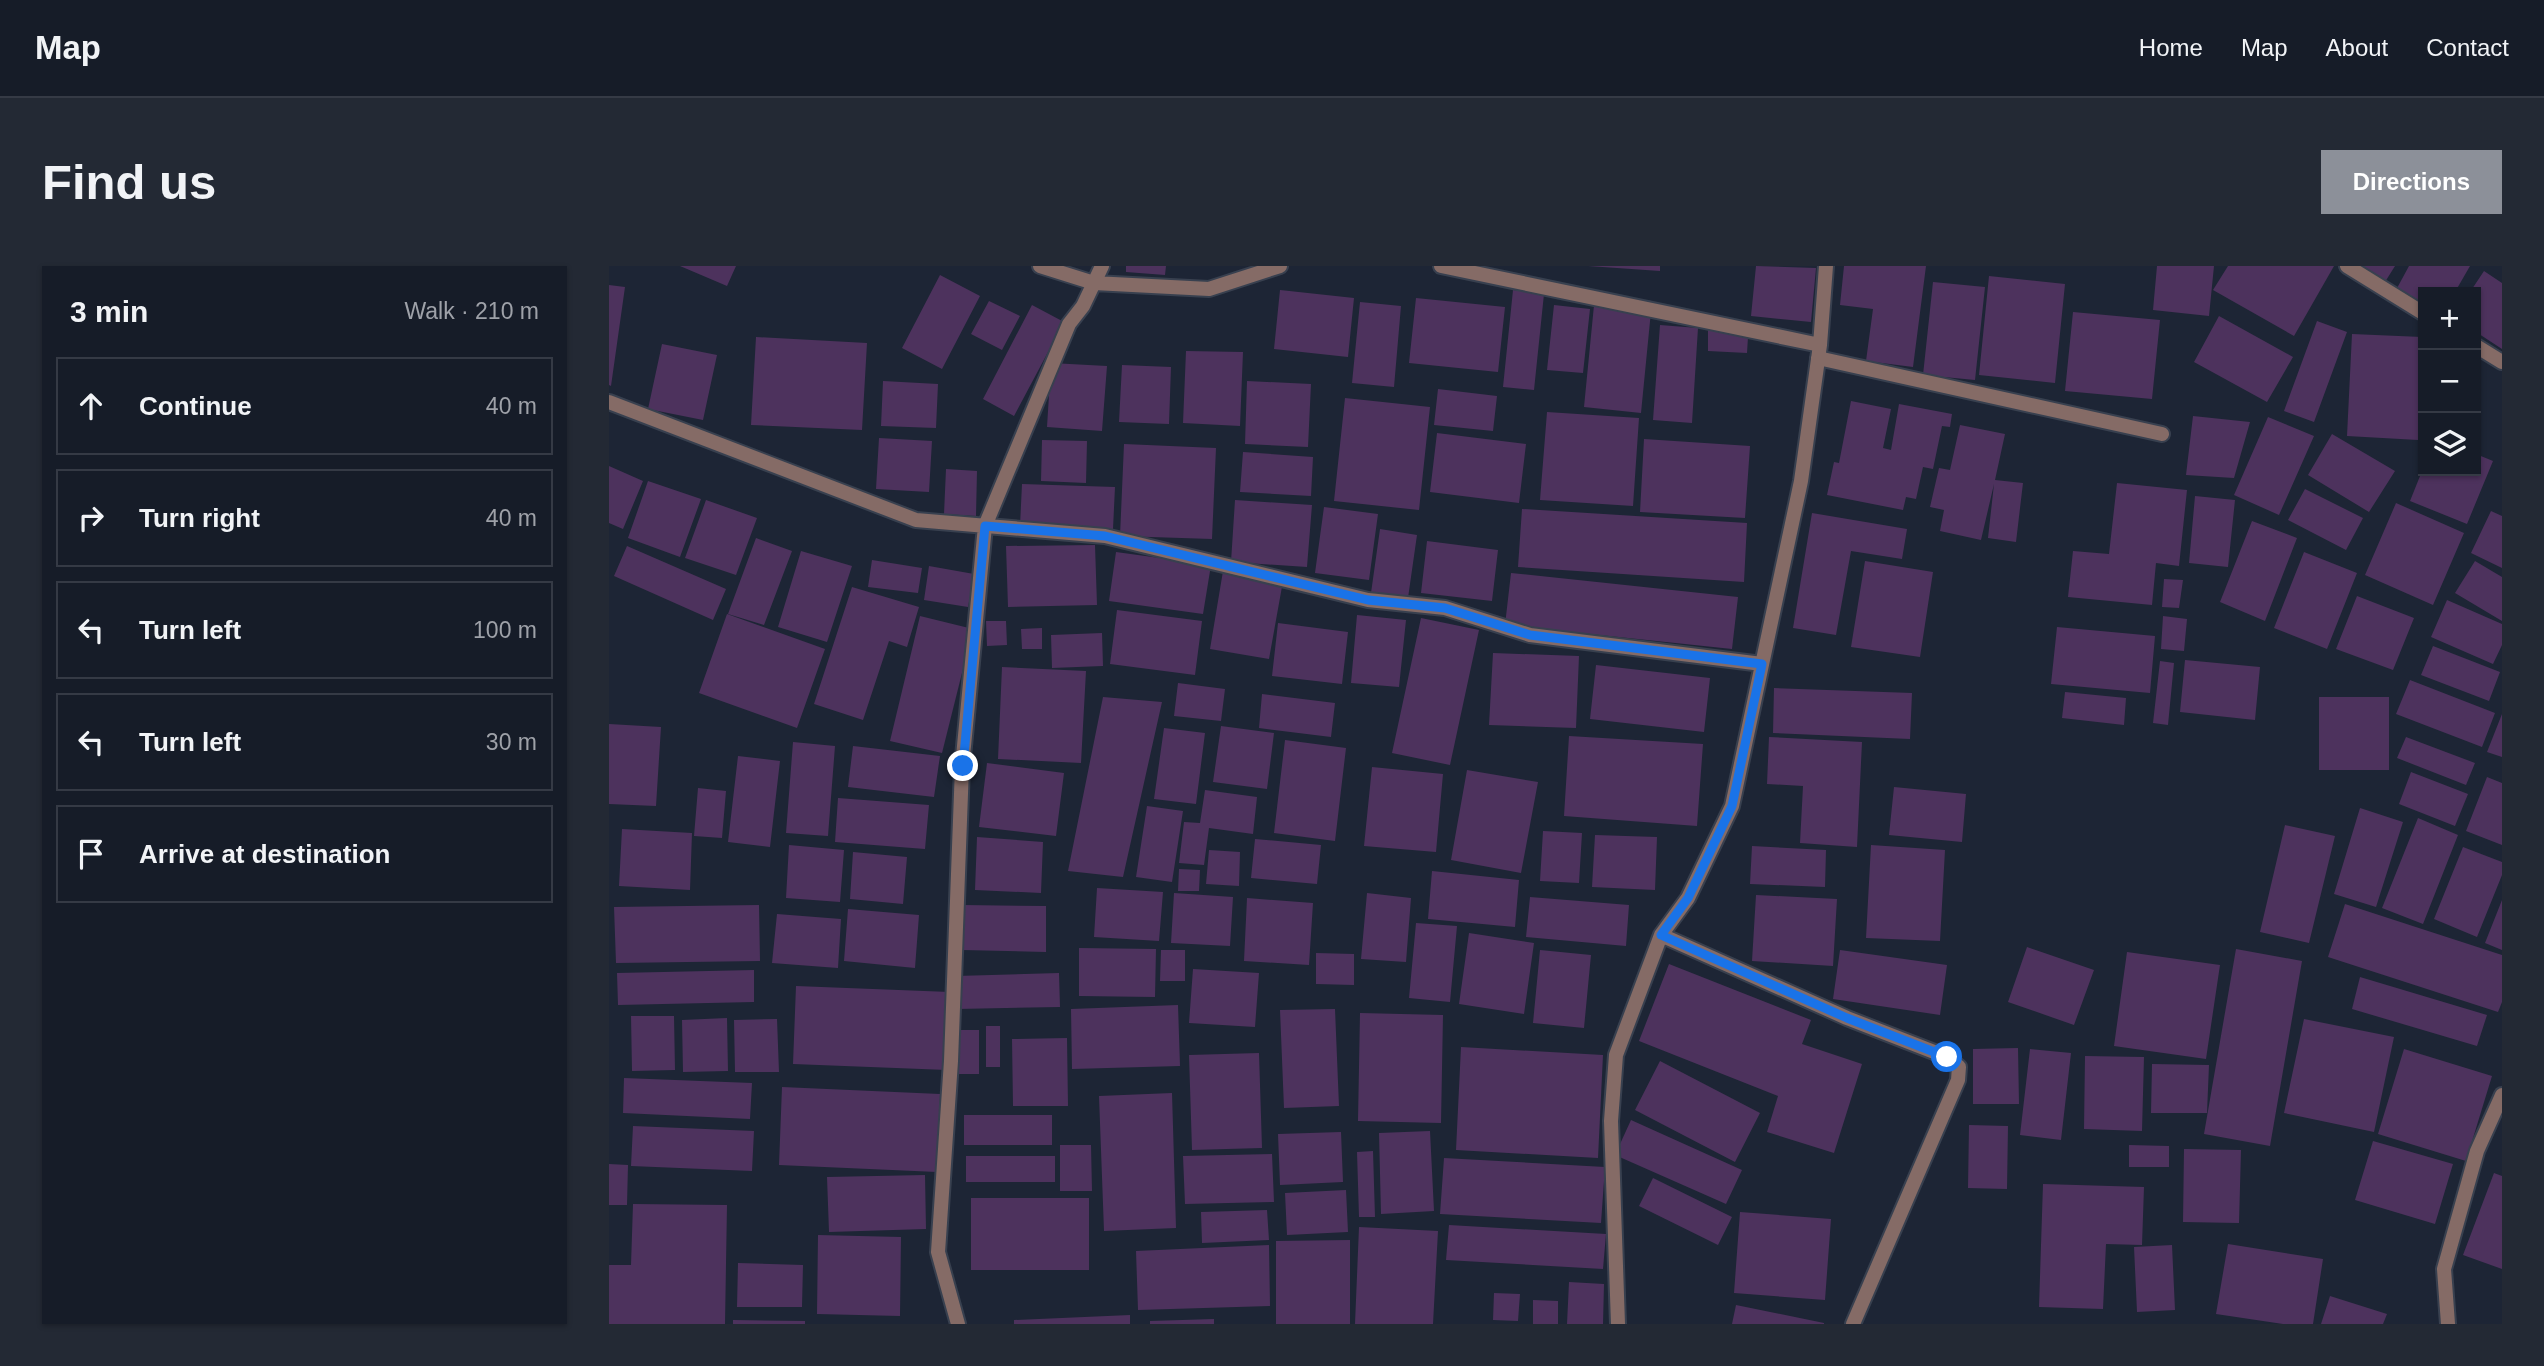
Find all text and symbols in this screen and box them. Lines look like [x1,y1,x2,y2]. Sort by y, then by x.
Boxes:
text: Map [35,29,101,66]
text: Home [2139,34,2203,61]
text: Map [2241,34,2288,61]
text: About [2326,34,2388,61]
text: Contact [2426,34,2509,61]
button: Directions [2321,150,2502,214]
text: Find us [42,155,216,209]
map controls [2418,287,2481,476]
button: + [2418,287,2481,350]
text: 3 min [70,295,148,328]
text: Walk · 210 m [404,298,539,324]
button: − [2418,350,2481,413]
icon: ahead [72,387,110,425]
text: Continue [139,391,252,421]
text: 40 m [486,393,537,419]
button: layers [2418,413,2481,476]
icon: right [72,499,110,537]
text: Turn right [139,503,260,533]
text: 40 m [486,505,537,531]
icon: left [72,611,110,649]
text: Turn left [139,615,241,645]
text: 100 m [473,617,537,643]
icon: left [72,723,110,761]
text: Turn left [139,727,241,757]
text: 30 m [486,729,537,755]
route end [947,750,978,781]
icon: arrive [72,835,110,873]
text: Arrive at destination [139,839,390,869]
route start [1931,1041,1962,1072]

